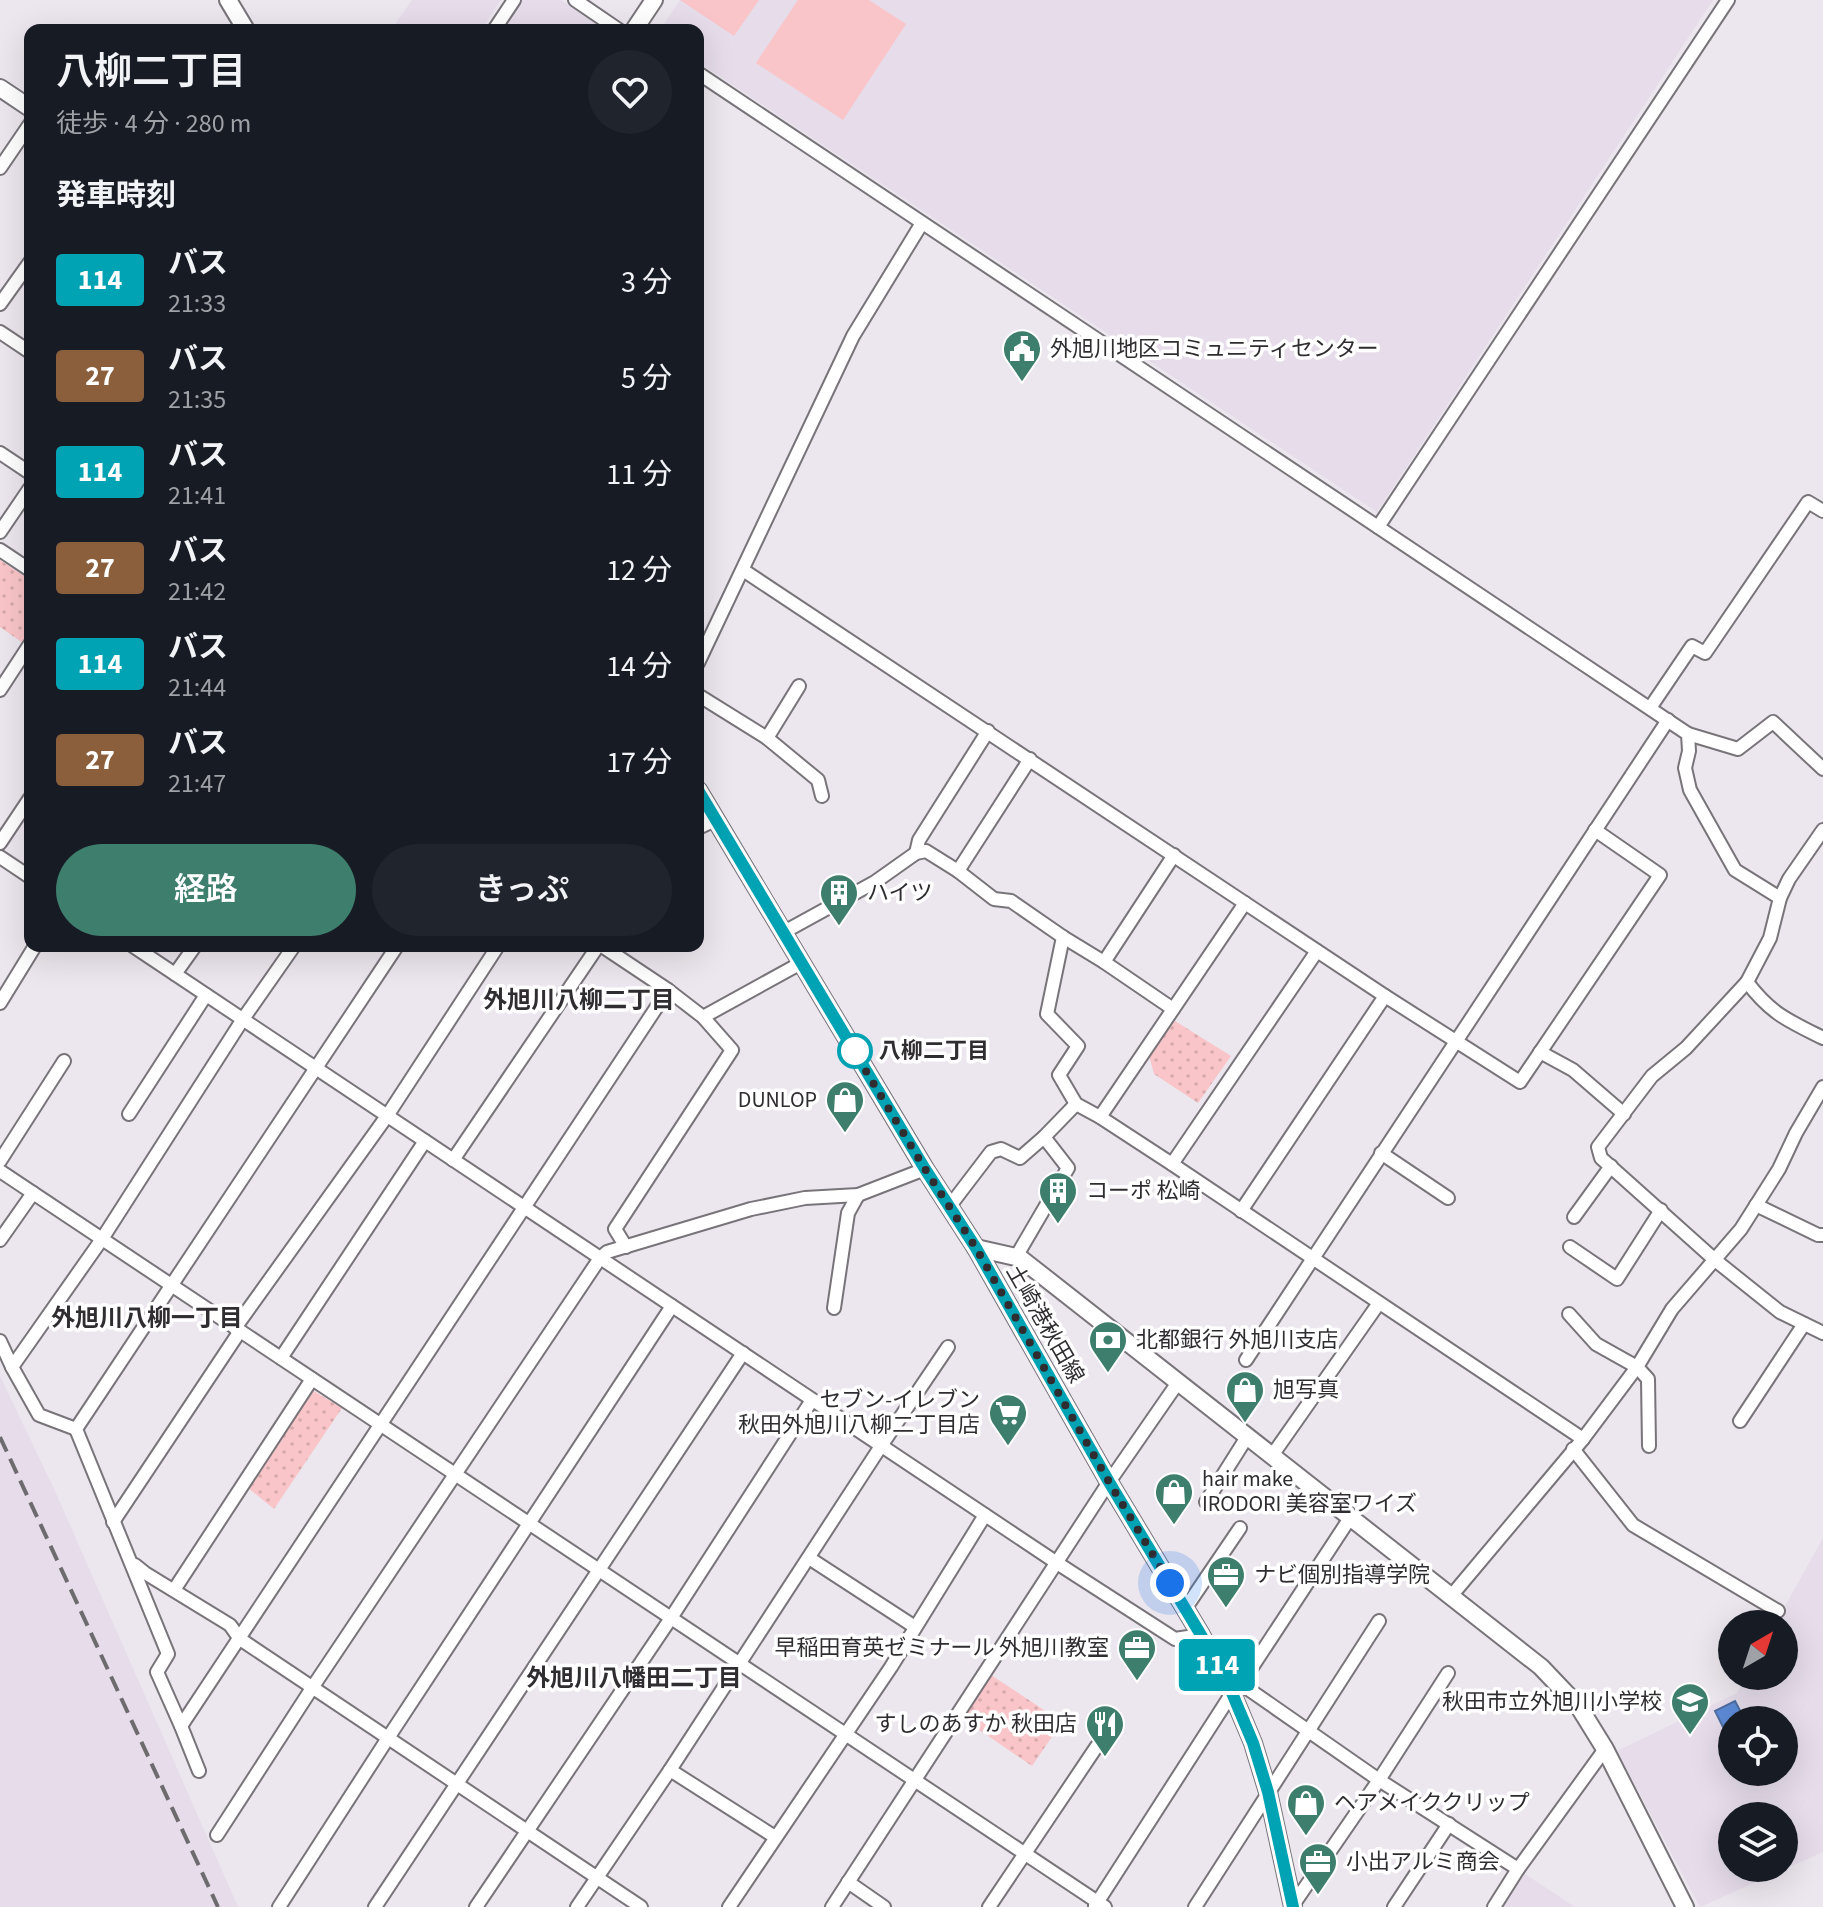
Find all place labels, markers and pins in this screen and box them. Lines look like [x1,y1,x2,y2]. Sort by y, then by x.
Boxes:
public building icon: 外旭川地区コミュニティセンター [1001,328,1043,383]
place label: 外旭川地区コミュニティセンター [1050,333,1379,365]
building icon: ハイツ [818,872,860,927]
place label: ハイツ [867,877,933,909]
marker: 八柳二丁目 [838,1034,872,1068]
place label: 八柳二丁目 [879,1035,989,1067]
shop icon: DUNLOP [824,1079,866,1134]
place label: DUNLOP [738,1084,817,1116]
building icon: コーポ 松崎 [1037,1170,1079,1225]
place label: コーポ 松崎 [1086,1175,1200,1207]
bank icon: 北都銀行 外旭川支店 [1087,1319,1129,1374]
place label: 北都銀行 外旭川支店 [1136,1324,1338,1356]
shop icon: 旭写真 [1224,1369,1266,1424]
place label: 旭写真 [1273,1374,1339,1406]
place label: セブン-イレブン 秋田外旭川八柳二丁目店 [738,1384,980,1441]
supermarket icon: セブン-イレブン 秋田外旭川八柳二丁目店 [987,1392,1029,1447]
place label: hair make IRODORI 美容室ワイズ [1202,1463,1417,1520]
shop icon: hair make IRODORI 美容室ワイズ [1153,1471,1195,1526]
office icon: ナビ個別指導学院 [1205,1554,1247,1609]
place label: ナビ個別指導学院 [1254,1559,1430,1591]
office icon: 早稲田育英ゼミナール 外旭川教室 [1116,1627,1158,1682]
place label: 早稲田育英ゼミナール 外旭川教室 [775,1632,1109,1664]
school or university icon: 秋田市立外旭川小学校 [1669,1681,1711,1736]
place label: 秋田市立外旭川小学校 [1442,1686,1662,1718]
restaurant icon: すしのあすか 秋田店 [1084,1703,1126,1758]
place label: すしのあすか 秋田店 [875,1708,1077,1740]
shop icon: ヘアメイククリップ [1285,1782,1327,1837]
place label: ヘアメイククリップ [1334,1787,1530,1819]
office icon: 小出アルミ商会 [1297,1841,1339,1896]
place label: 小出アルミ商会 [1346,1846,1500,1878]

